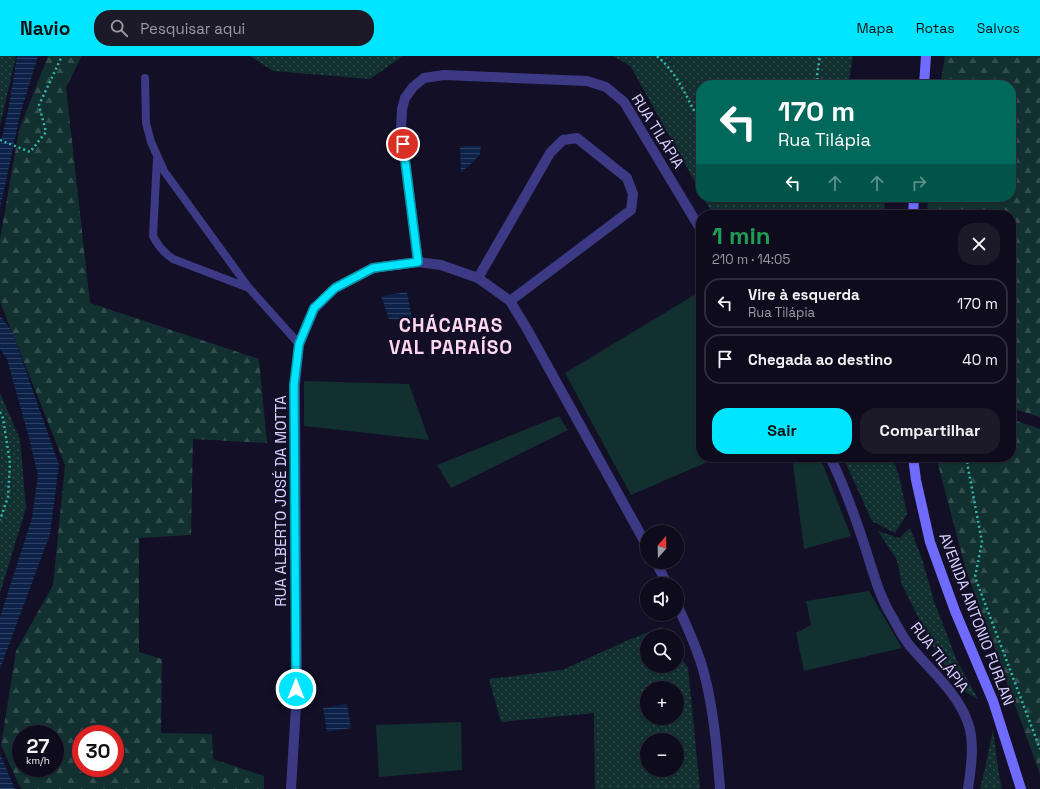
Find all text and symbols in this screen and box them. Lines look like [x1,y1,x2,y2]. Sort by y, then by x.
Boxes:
search box [94,10,374,46]
text: Navio [20,16,70,41]
icon: search [108,17,130,39]
text: Pesquisar aqui [140,19,245,38]
text: Mapa [856,19,894,37]
text: Rotas [916,19,955,37]
text: Salvos [977,19,1020,37]
street label: RUA TILÁPIA [628,90,689,172]
text: 170 m [778,93,855,129]
icon: left [712,96,764,148]
pin [386,127,420,161]
text: Rua Tilápia [778,128,871,151]
icon: arrive [392,133,414,155]
icon: left [782,172,804,194]
icon: ahead [824,172,846,194]
icon: ahead [866,172,888,194]
icon: right [908,172,930,194]
text: 1 min [712,220,771,251]
button: close [958,223,1000,265]
text: 210 m · 14:05 [712,251,790,268]
text: Vire à esquerda [748,285,860,304]
icon: left [714,292,736,314]
text: 170 m [957,294,998,313]
text: Rua Tilápia [748,304,815,321]
district label: CHÁCARAS VAL PARAÍSO [389,313,513,360]
icon: arrive [714,348,736,370]
text: Chegada ao destino [748,350,892,369]
text: 40 m [962,350,998,369]
street label: RUA ALBERTO JOSÉ DA MOTTA [271,395,290,607]
button: Sair [712,408,852,454]
button: Compartilhar [860,408,1000,454]
north arrow [640,525,684,569]
map controls [640,525,684,777]
street label: AVENIDA ANTONIO FURLAN [935,530,1019,708]
button: sound [640,577,684,621]
street label: RUA TILÁPIA [907,618,974,696]
button: search [640,629,684,673]
position arrow [275,668,317,710]
button: + [640,681,684,725]
speed limit sign: 30 [72,725,124,777]
text: 27 [27,733,49,759]
button: − [640,733,684,777]
text: km/h [26,754,50,767]

